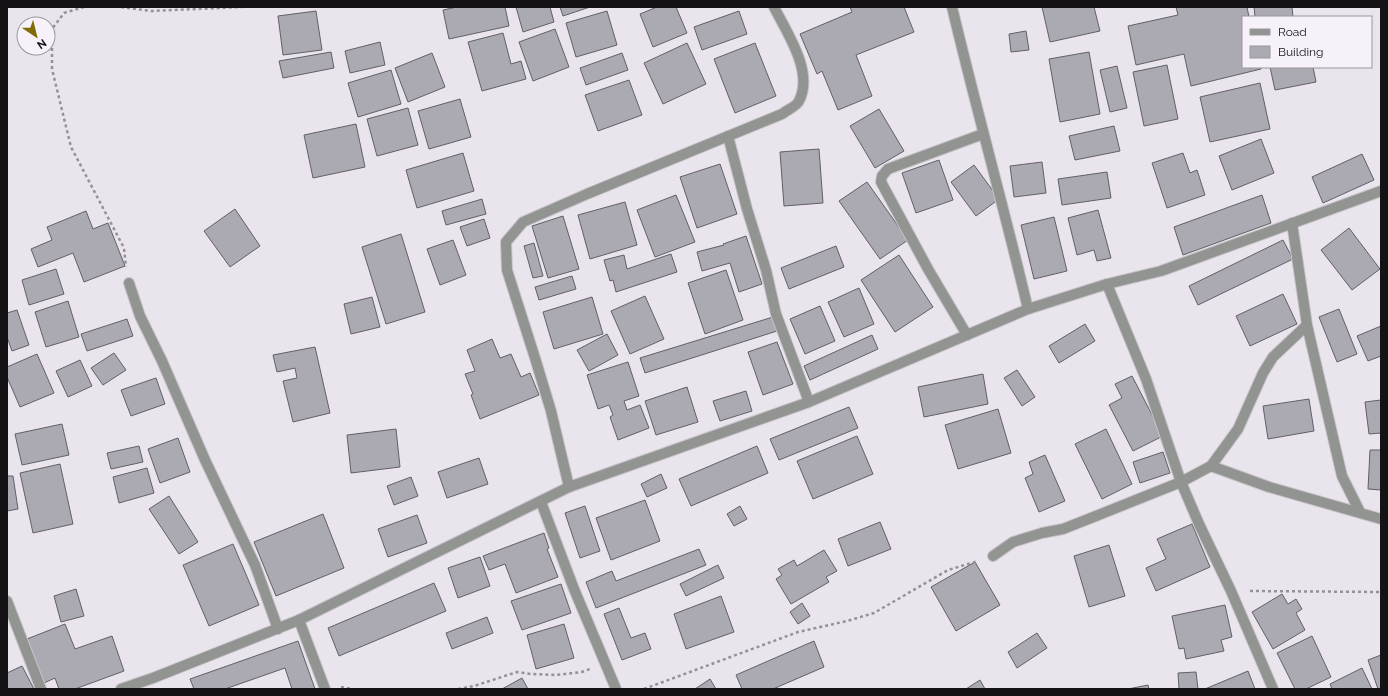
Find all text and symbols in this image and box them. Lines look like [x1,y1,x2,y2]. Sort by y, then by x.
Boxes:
north arrow [16,16,56,56]
legend [1242,16,1372,68]
text: Road [1278,25,1307,39]
text: N [34,36,49,52]
text: Building [1278,45,1324,59]

